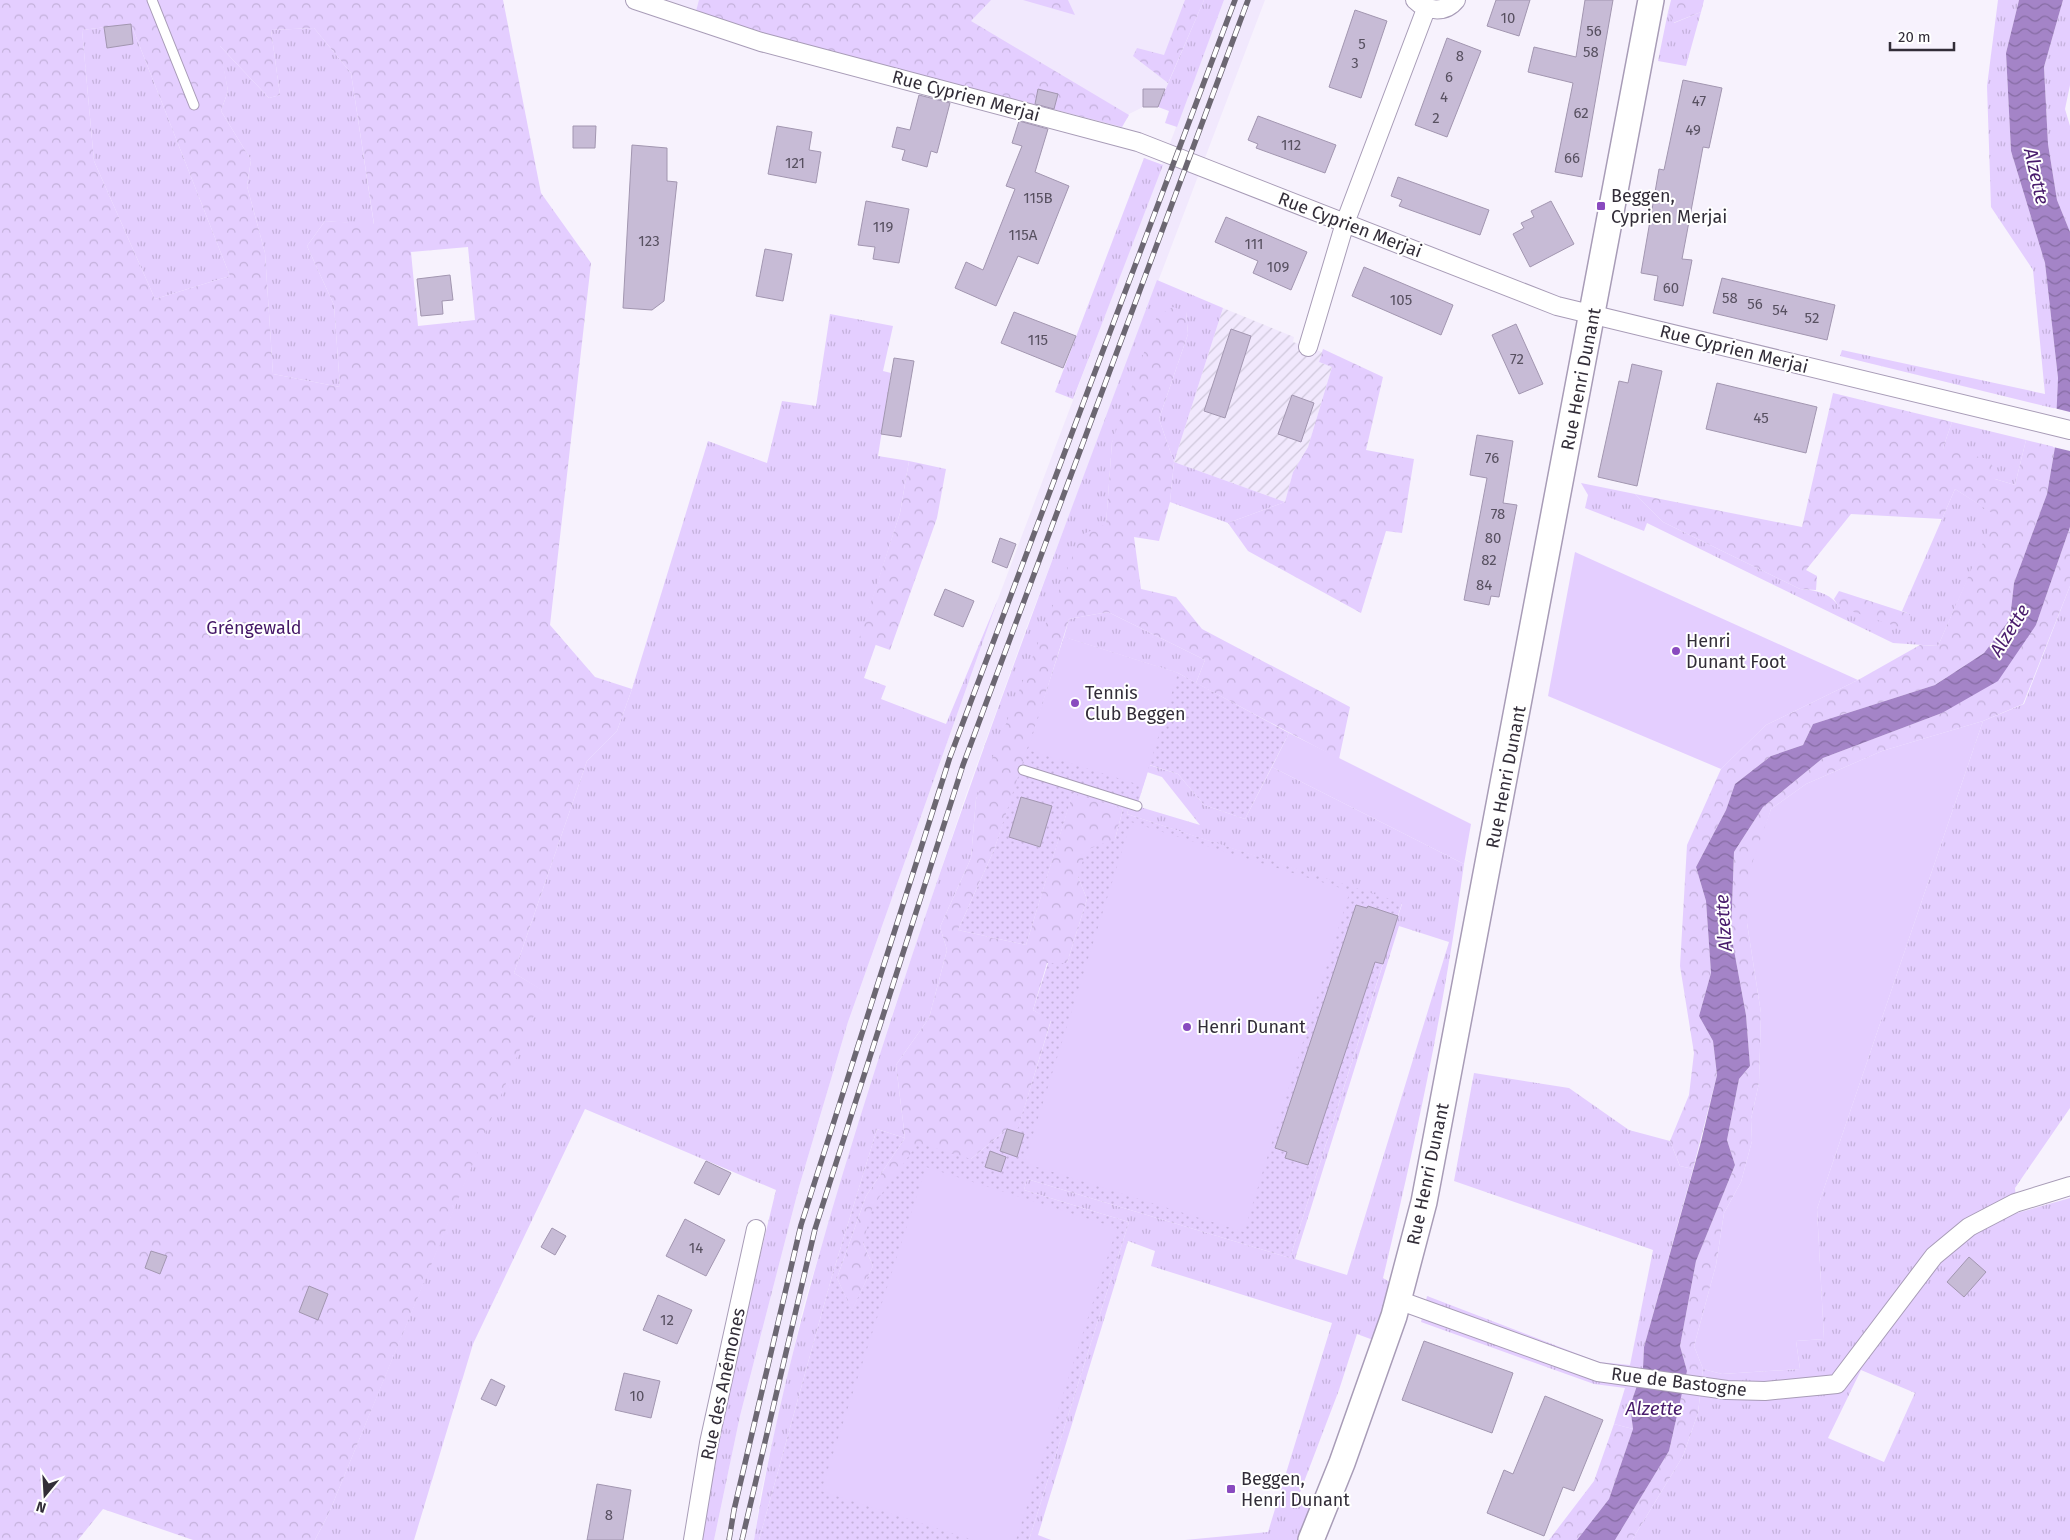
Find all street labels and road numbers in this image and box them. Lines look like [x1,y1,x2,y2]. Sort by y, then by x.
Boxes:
street label: Rue Cyprien Merjai [890,66,1042,126]
street label: Rue Cyprien Merjai [1275,187,1425,263]
street label: Rue Henri Dunant [1556,305,1606,452]
street label: Rue Cyprien Merjai [1657,320,1811,378]
street label: Rue Henri Dunant [1481,703,1531,850]
street label: Rue Henri Dunant [1402,1100,1454,1247]
street label: Rue des Anémones [696,1306,750,1462]
street label: Rue de Bastogne [1610,1363,1748,1401]

